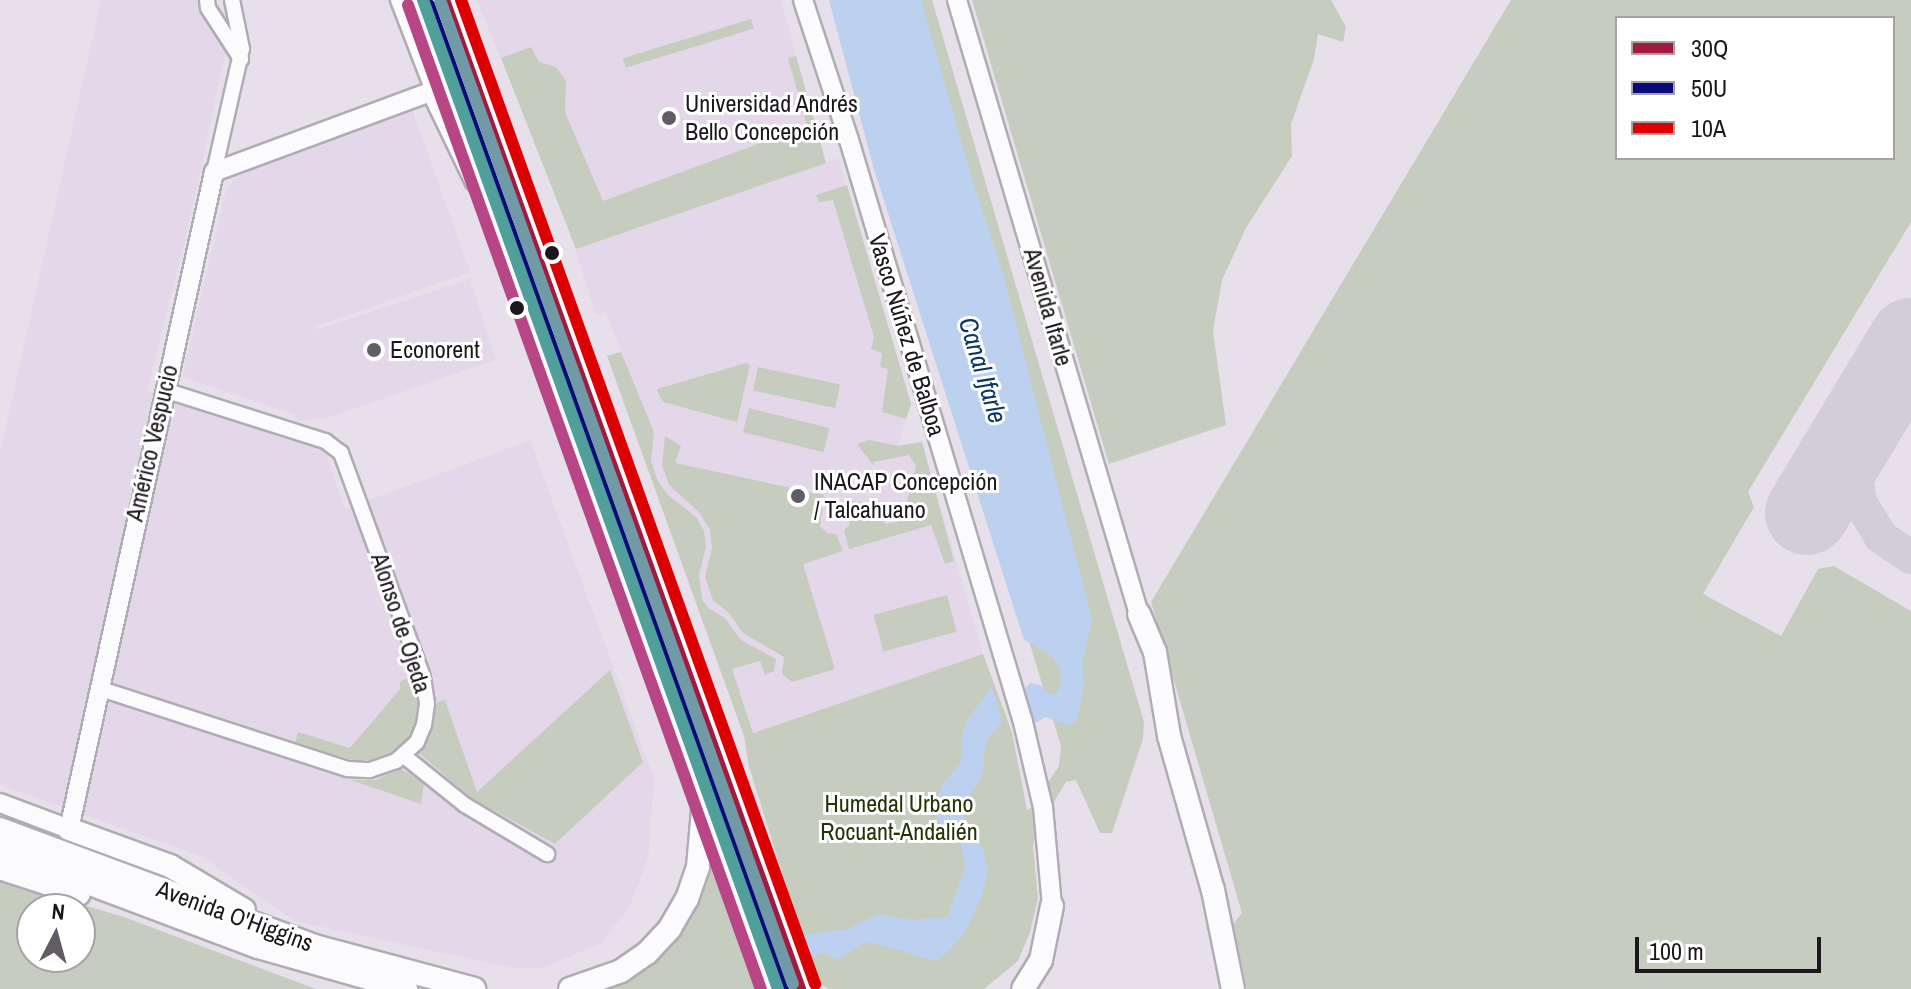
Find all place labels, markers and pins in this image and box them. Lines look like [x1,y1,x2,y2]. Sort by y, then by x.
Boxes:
place label: Universidad Andrés Bello Concepción [685,90,859,146]
marker: Universidad Andrés Bello Concepción [660,109,678,127]
unlabelled marker [544,245,560,261]
unlabelled marker [509,300,525,316]
place label: Econorent [390,336,480,364]
marker: Econorent [365,341,383,359]
place label: INACAP Concepción / Talcahuano [814,468,998,524]
marker: INACAP Concepción / Talcahuano [789,487,807,505]

